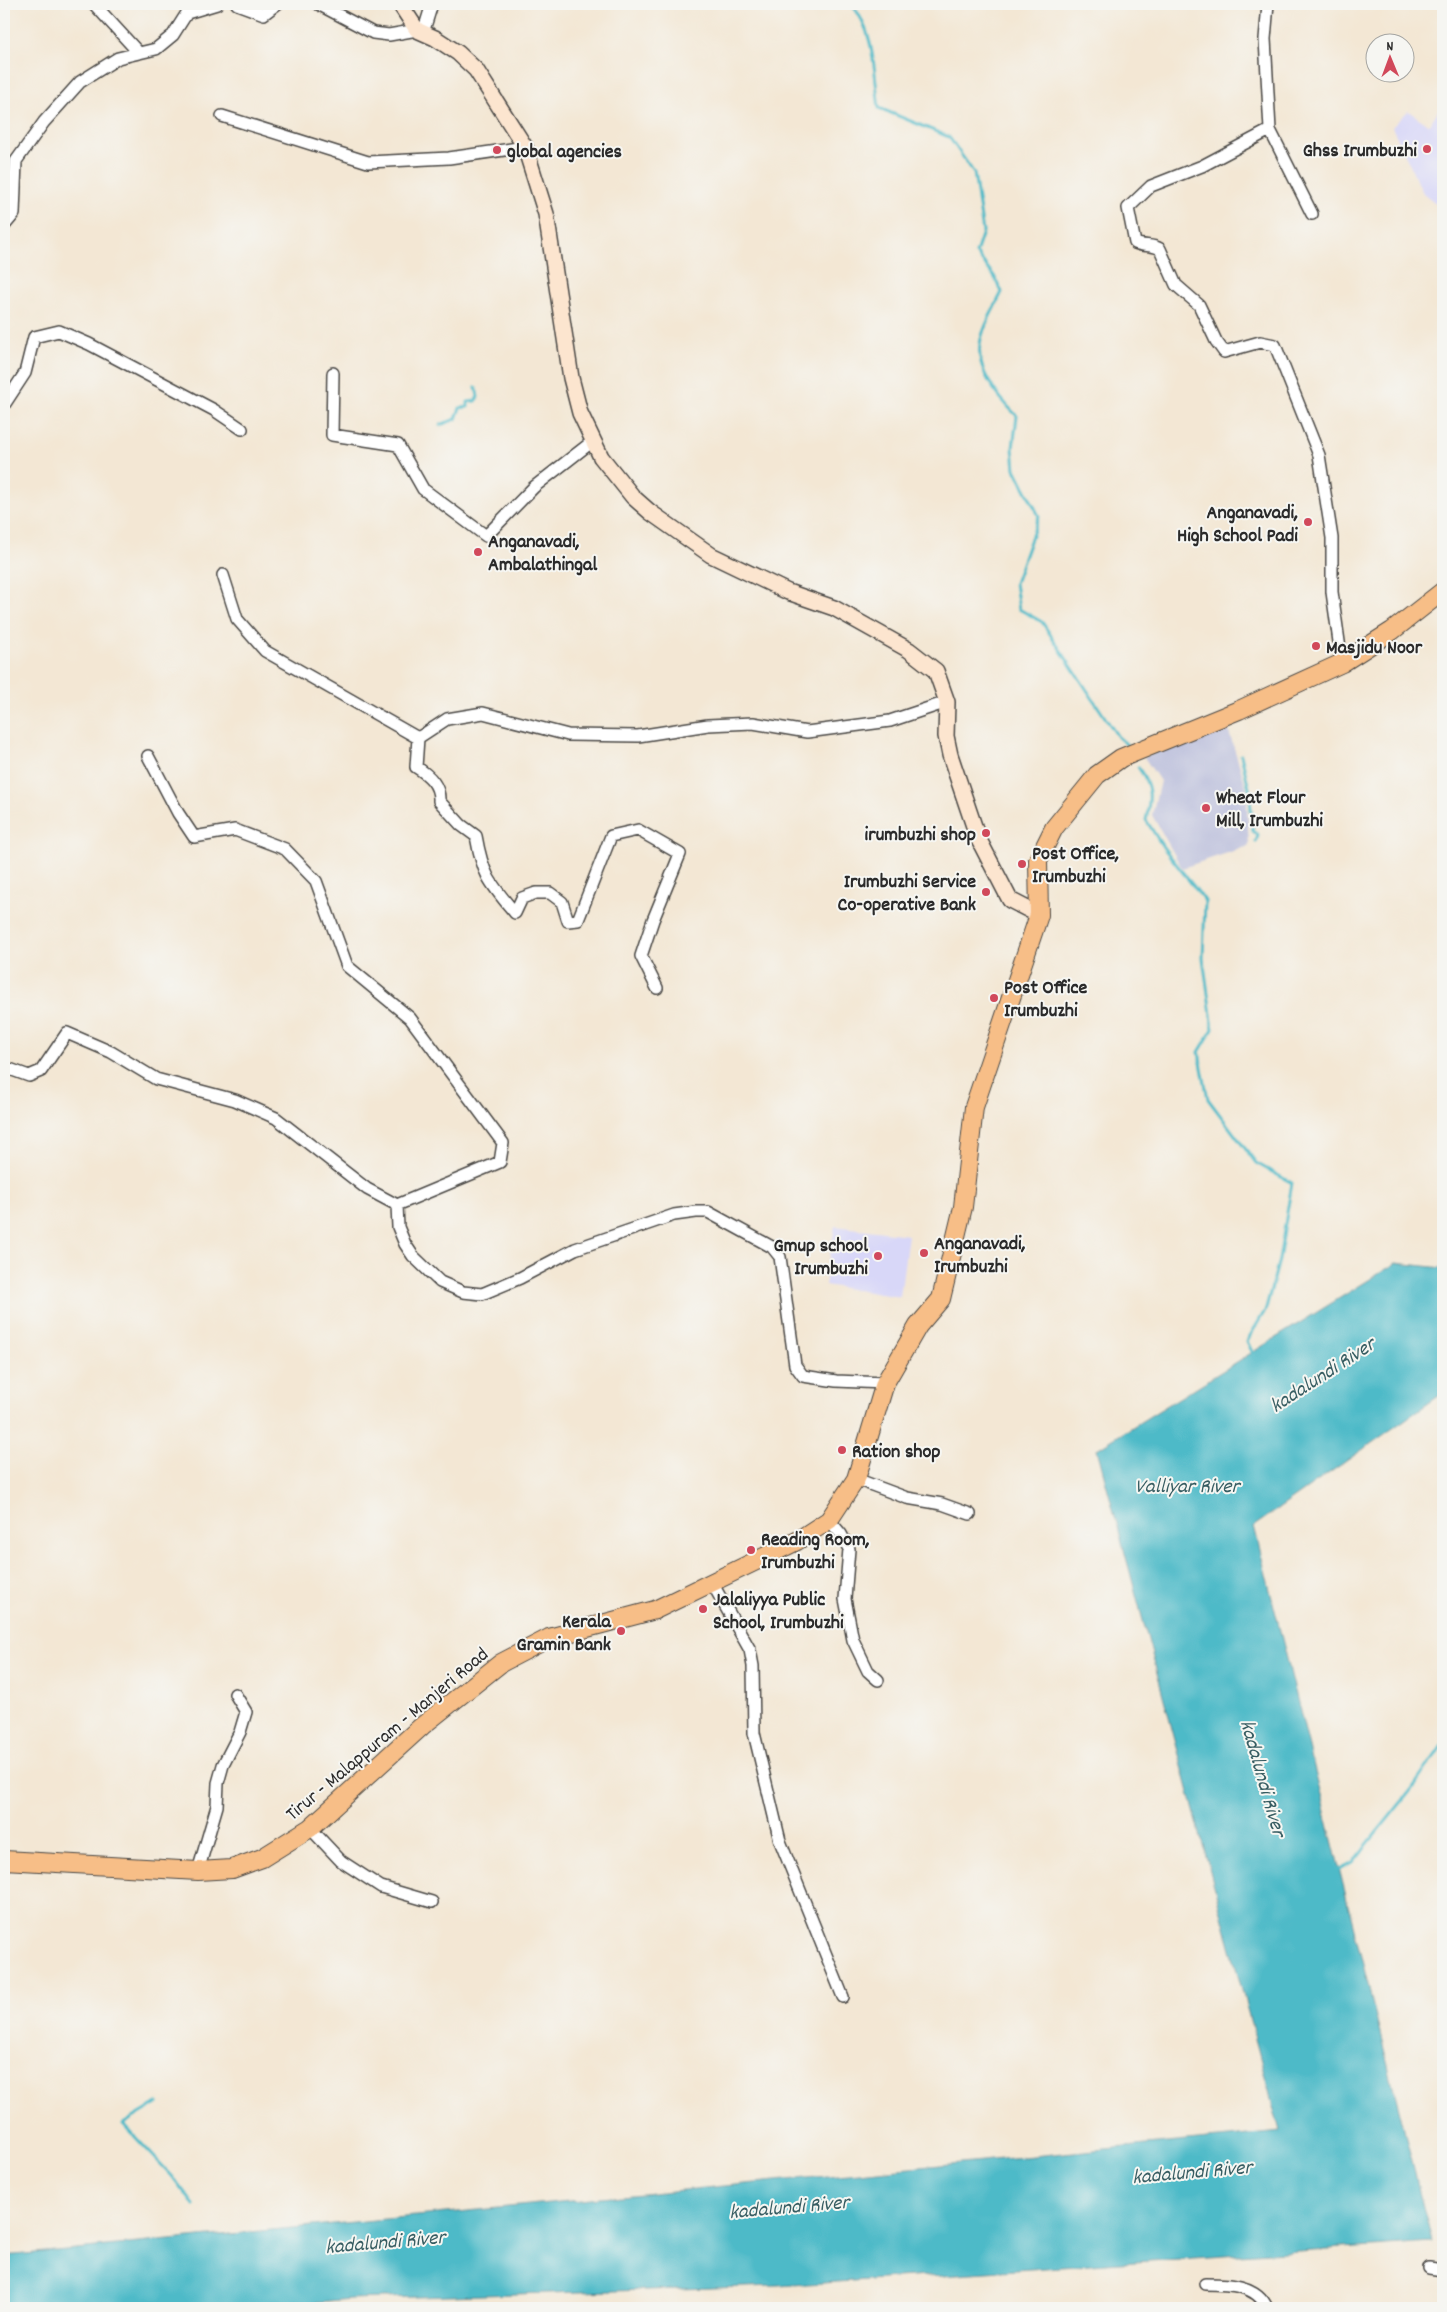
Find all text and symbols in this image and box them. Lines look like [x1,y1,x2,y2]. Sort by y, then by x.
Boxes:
north arrow [1364,32,1414,82]
text: N [1386,37,1394,57]
place label: Ghss Irumbuzhi [1303,138,1417,166]
place label: global agencies [507,139,622,167]
marker: Ghss Irumbuzhi [1421,143,1433,155]
marker: global agencies [491,144,503,156]
place label: Anganavadi, High School Padi [1177,500,1298,551]
marker: Anganavadi, High School Padi [1302,516,1314,528]
place label: Anganavadi, Ambalathingal [488,529,597,580]
marker: Anganavadi, Ambalathingal [472,546,484,558]
place label: Masjidu Noor [1326,635,1423,663]
marker: Masjidu Noor [1310,640,1322,652]
place label: Wheat Flour Mill, Irumbuzhi [1216,785,1323,836]
marker: Wheat Flour Mill, Irumbuzhi [1200,802,1212,814]
place label: irumbuzhi shop [865,822,976,850]
marker: irumbuzhi shop [980,827,992,839]
place label: Post Office, Irumbuzhi [1032,841,1119,892]
marker: Post Office, Irumbuzhi [1016,858,1028,870]
place label: Irumbuzhi Service Co-operative Bank [838,869,976,920]
marker: Irumbuzhi Service Co-operative Bank [980,886,992,898]
place label: Post Office Irumbuzhi [1004,975,1088,1026]
marker: Post Office Irumbuzhi [988,992,1000,1004]
place label: Anganavadi, Irumbuzhi [934,1231,1026,1282]
place label: Gmup school Irumbuzhi [774,1233,868,1284]
marker: Anganavadi, Irumbuzhi [918,1247,930,1259]
marker: Gmup school Irumbuzhi [872,1250,884,1262]
water label: kadalundi River [1265,1330,1384,1422]
place label: Ration shop [852,1439,941,1467]
marker: Ration shop [836,1444,848,1456]
water label: Valliyar River [1135,1473,1242,1503]
place label: Reading Room, Irumbuzhi [761,1527,870,1578]
marker: Reading Room, Irumbuzhi [745,1544,757,1556]
place label: Jalaliyya Public School, Irumbuzhi [713,1587,844,1638]
marker: Jalaliyya Public School, Irumbuzhi [697,1603,709,1615]
place label: Kerala Gramin Bank [517,1609,612,1660]
marker: Kerala Gramin Bank [615,1625,627,1637]
street label: Tirur - Malappuram - Manjeri Road [280,1642,496,1829]
water label: kadalundi River [1230,1717,1293,1843]
water label: kadalundi River [1131,2154,1256,2194]
water label: kadalundi River [728,2189,853,2229]
water label: kadalundi River [324,2224,449,2264]

